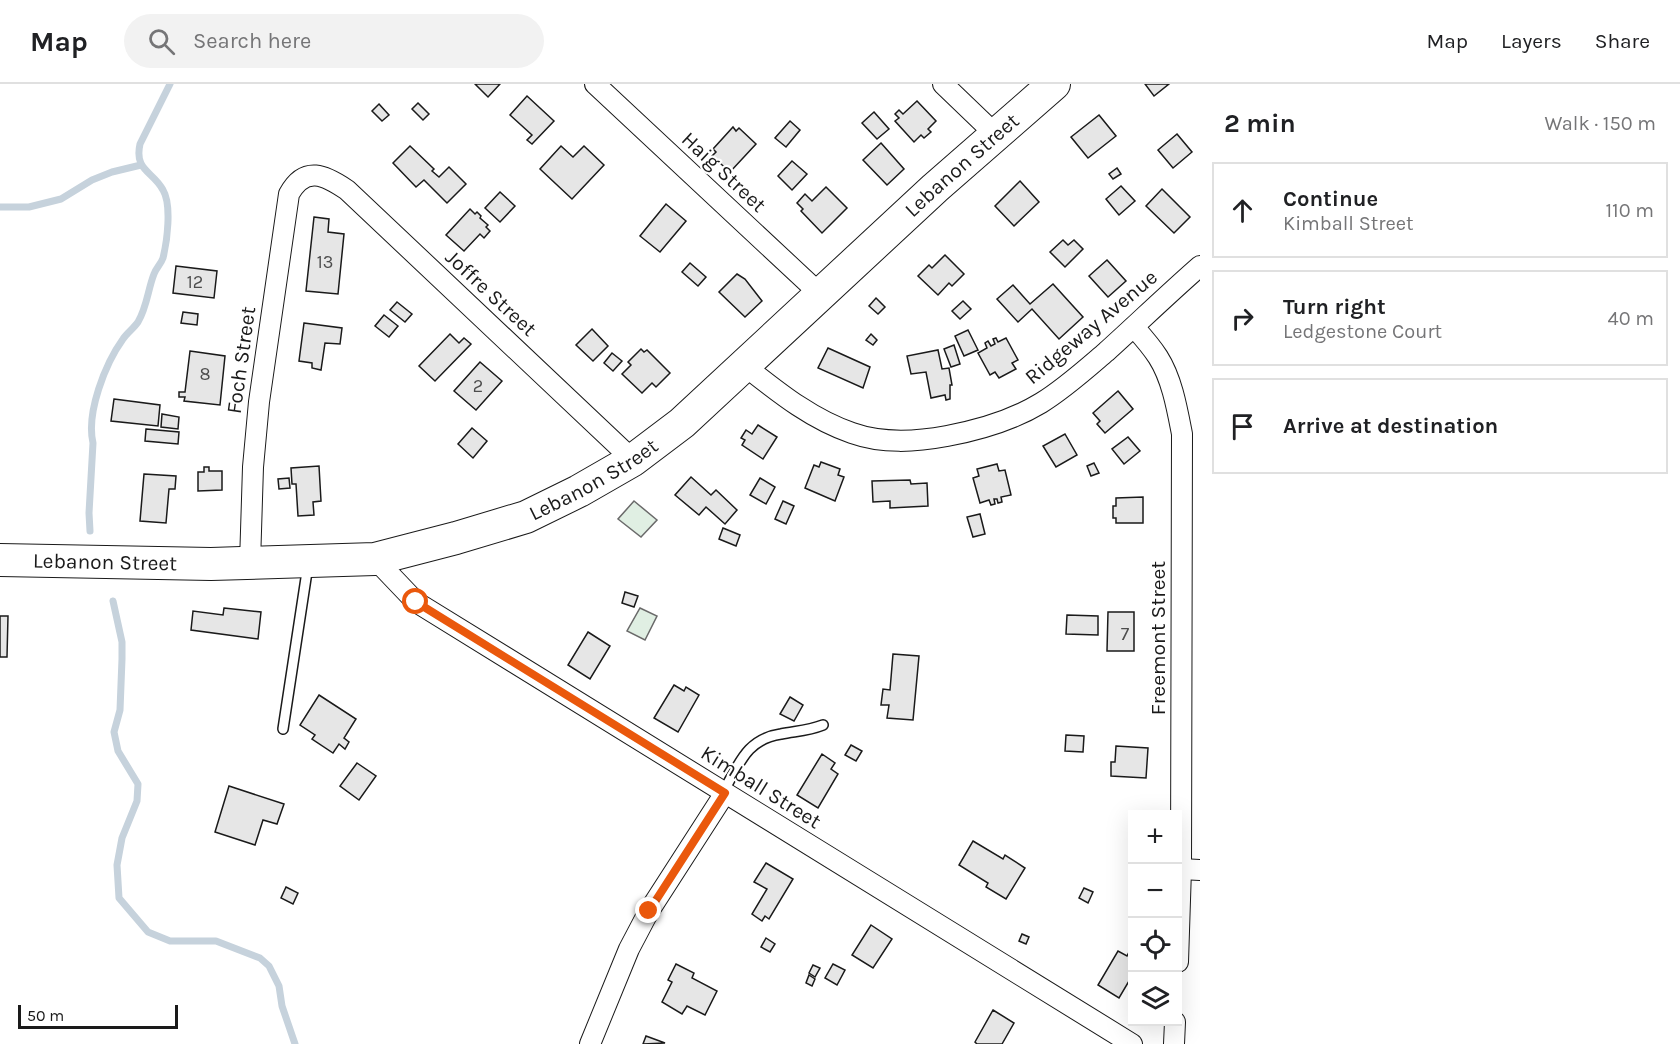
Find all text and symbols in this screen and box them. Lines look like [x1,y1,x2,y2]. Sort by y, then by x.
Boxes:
search box [124,14,544,68]
text: Map [30,25,88,58]
icon: search [145,25,178,58]
text: Search here [193,28,311,54]
text: Map [1426,29,1468,53]
text: Layers [1501,29,1562,53]
text: Share [1595,29,1650,53]
street label: Lebanon Street [900,108,1024,222]
text: 2 min [1224,108,1296,139]
text: Walk · 150 m [1545,112,1656,135]
street label: Haig Street [677,127,771,217]
text: Continue [1283,186,1378,212]
icon: ahead [1226,194,1259,227]
text: 110 m [1605,199,1654,222]
text: Kimball Street [1283,212,1414,235]
street label: Joffre Street [441,245,541,341]
house number: 13 [317,251,333,273]
street label: Ridgeway Avenue [1020,265,1162,389]
house number: 12 [187,271,203,293]
text: Turn right [1283,294,1386,320]
icon: right [1226,302,1259,335]
street label: Foch Street [222,305,260,415]
text: 40 m [1608,307,1654,330]
text: Ledgestone Court [1283,320,1442,343]
house number: 8 [199,363,211,385]
house number: 2 [473,375,483,397]
icon: arrive [1226,410,1259,443]
text: Arrive at destination [1283,413,1498,439]
street label: Lebanon Street [525,434,663,526]
street label: Lebanon Street [33,549,177,575]
street label: Freemont Street [1146,561,1170,715]
route start [402,588,428,614]
house number: 7 [1121,623,1130,645]
street label: Kimball Street [697,741,826,834]
map controls [1128,810,1182,1026]
button: + [1128,810,1182,864]
button: − [1128,864,1182,918]
route end [635,897,661,923]
button: locate [1128,918,1182,972]
button: layers [1128,972,1182,1026]
scale bar [18,1002,178,1030]
text: 50 m [27,1006,64,1025]

